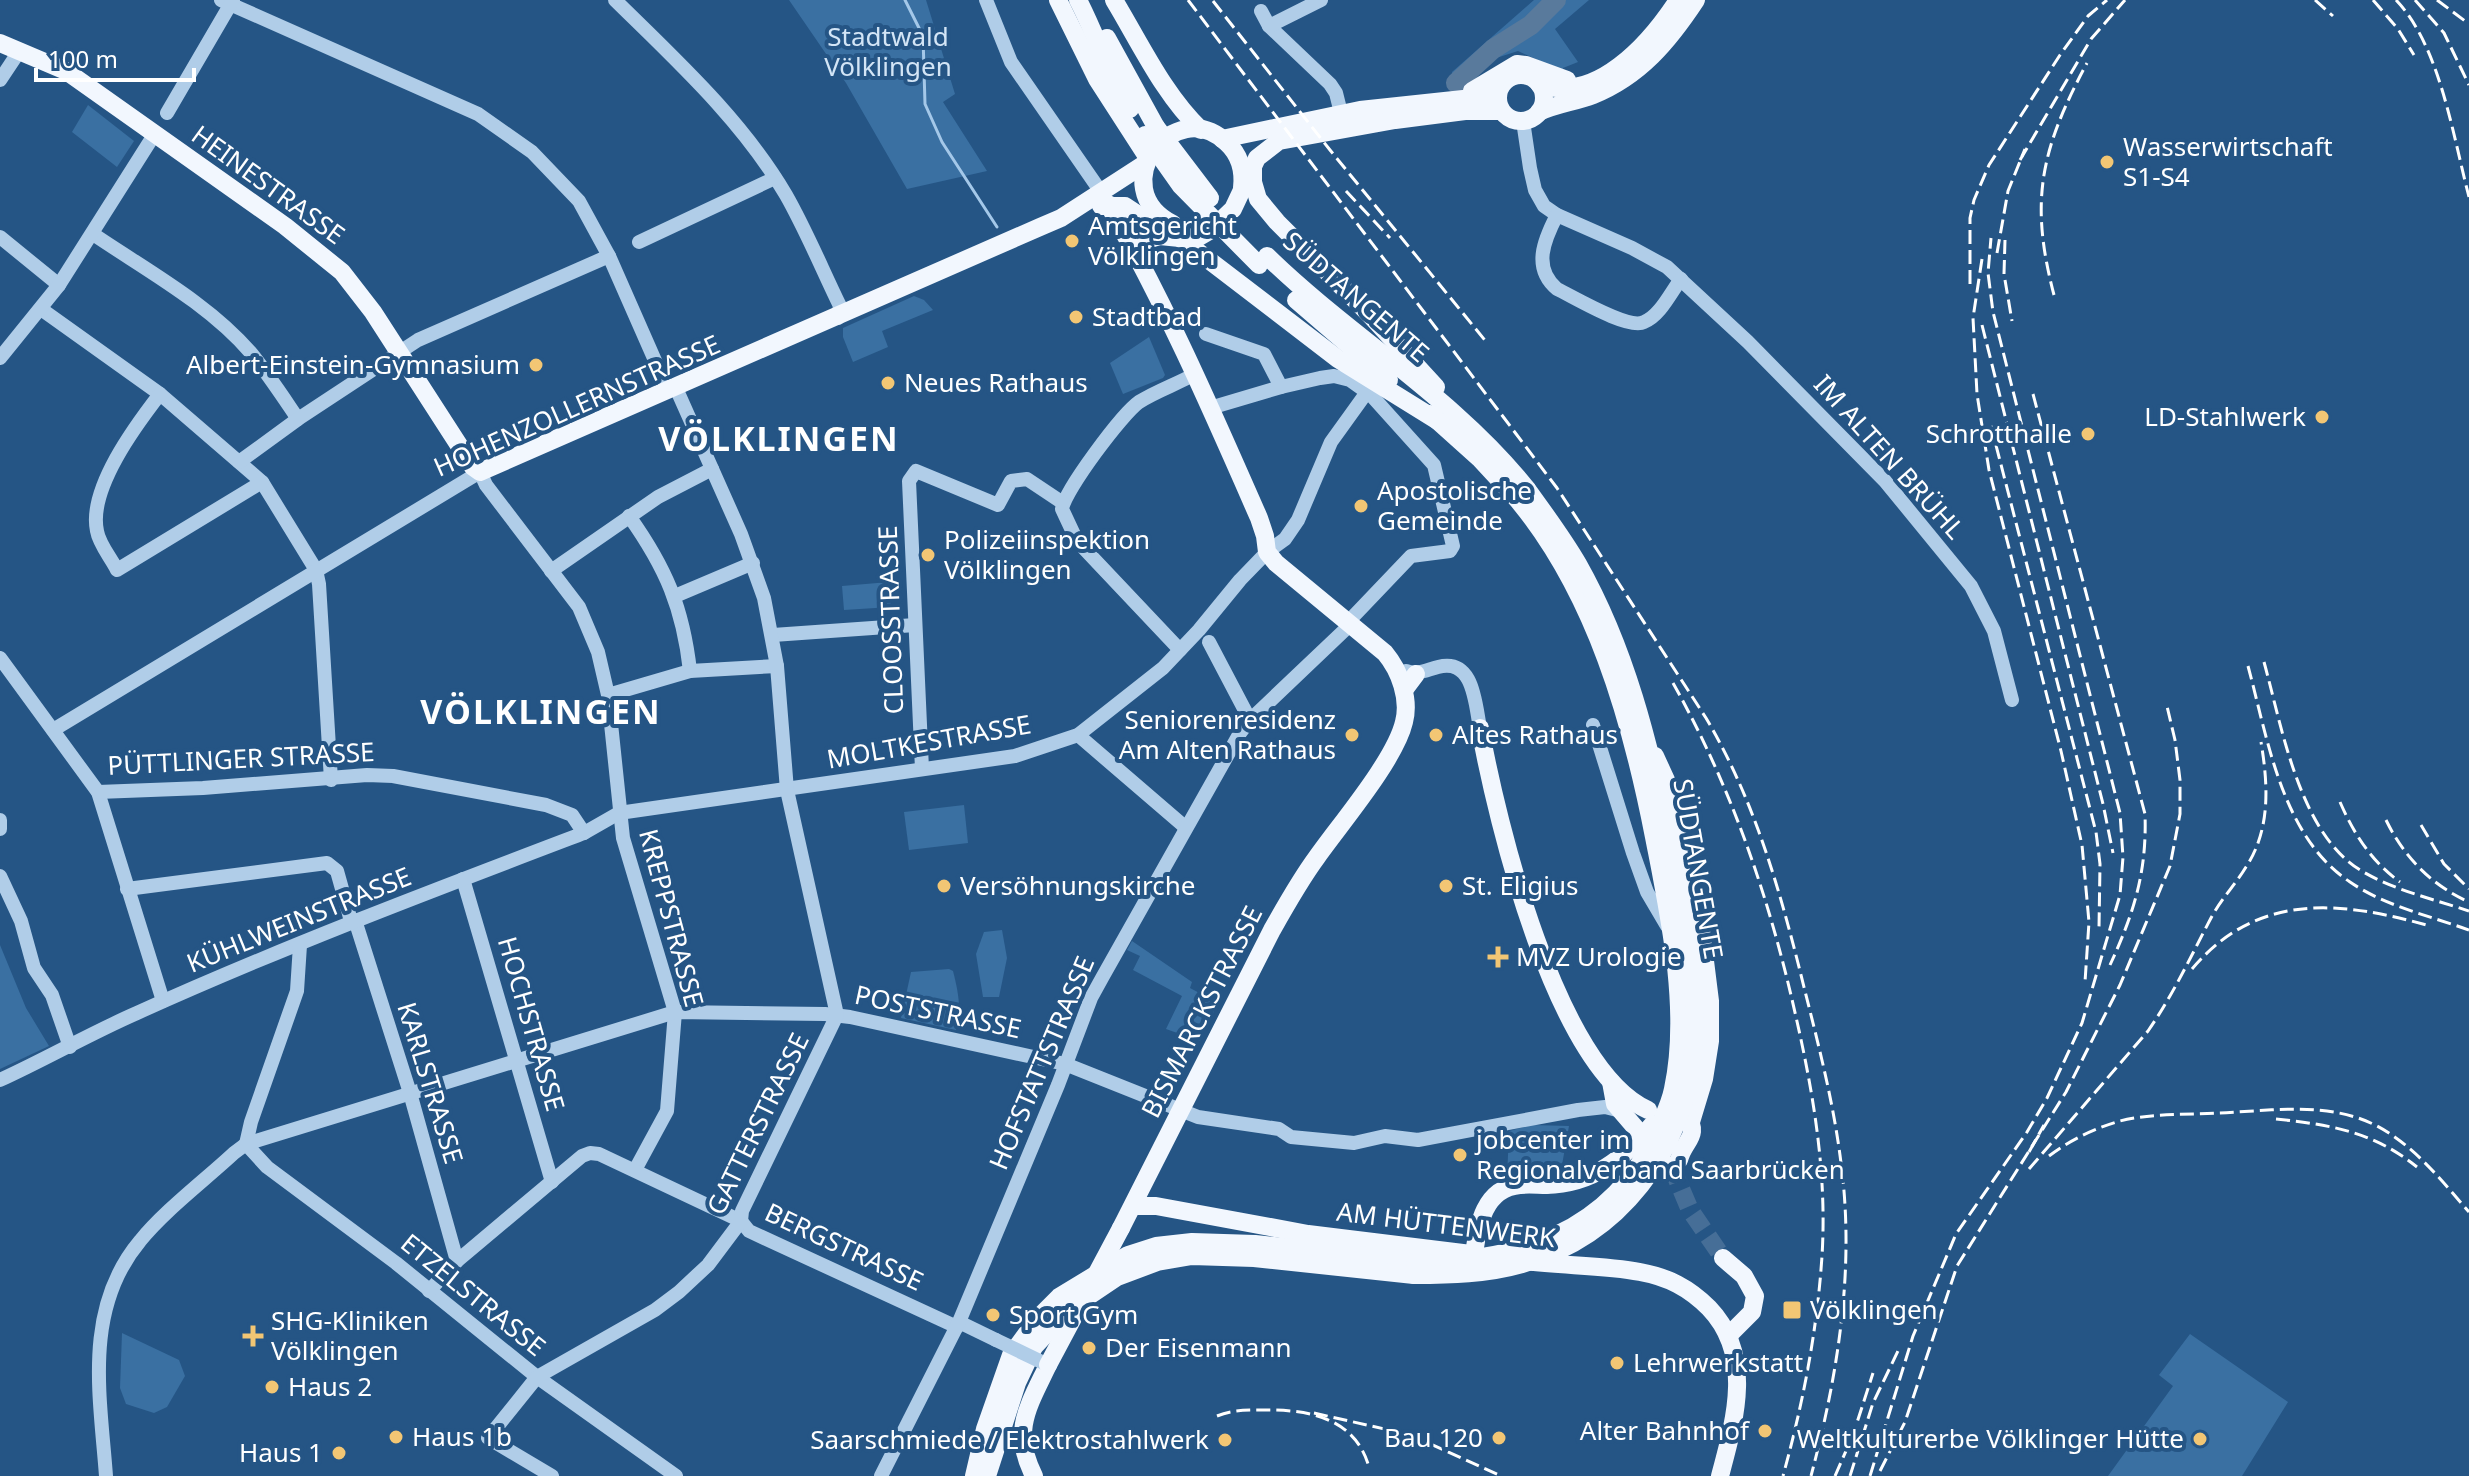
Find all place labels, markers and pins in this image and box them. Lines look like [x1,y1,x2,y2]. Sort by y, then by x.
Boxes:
place label: Wasserwirtschaft S1-S4 [2123,128,2333,194]
marker: Wasserwirtschaft S1-S4 [2098,153,2116,171]
place label: Amtsgericht Völklingen [1088,207,1237,273]
marker: Amtsgericht Völklingen [1063,232,1081,250]
place label: Stadtbad [1092,298,1202,334]
marker: Stadtbad [1067,308,1085,326]
place label: Albert-Einstein-Gymnasium [186,346,520,382]
marker: Albert-Einstein-Gymnasium [527,356,545,374]
place label: Neues Rathaus [904,364,1088,400]
marker: Neues Rathaus [879,374,897,392]
place label: LD-Stahlwerk [2144,398,2306,434]
marker: LD-Stahlwerk [2313,408,2331,426]
place label: Schrotthalle [1926,415,2072,451]
marker: Schrotthalle [2079,425,2097,443]
place label: Apostolische Gemeinde [1377,472,1532,538]
marker: Apostolische Gemeinde [1352,497,1370,515]
place label: Polizeiinspektion Völklingen [944,521,1150,587]
marker: Polizeiinspektion Völklingen [919,546,937,564]
place label: Seniorenresidenz Am Alten Rathaus [1119,701,1336,767]
place label: Altes Rathaus [1452,716,1618,752]
marker: Seniorenresidenz Am Alten Rathaus [1343,726,1361,744]
marker: Altes Rathaus [1427,726,1445,744]
place label: Versöhnungskirche [960,867,1195,903]
place label: St. Eligius [1462,867,1578,903]
marker: Versöhnungskirche [935,877,953,895]
marker: St. Eligius [1437,877,1455,895]
place label: MVZ Urologie [1516,938,1682,974]
marker: MVZ Urologie [1487,946,1509,968]
place label: jobcenter im Regionalverband Saarbrücken [1474,1121,1845,1187]
marker: jobcenter im Regionalverband Saarbrücken [1451,1146,1469,1164]
place label: Völklingen [1810,1291,1938,1327]
place label: Sport Gym [1009,1296,1138,1332]
marker: Völklingen [1781,1299,1803,1321]
place label: SHG-Kliniken Völklingen [271,1302,429,1368]
marker: Sport Gym [984,1306,1002,1324]
marker: SHG-Kliniken Völklingen [242,1325,264,1347]
place label: Der Eisenmann [1105,1329,1292,1365]
marker: Der Eisenmann [1080,1339,1098,1357]
place label: Lehrwerkstatt [1633,1344,1803,1380]
marker: Lehrwerkstatt [1608,1354,1626,1372]
place label: Haus 2 [288,1368,372,1404]
marker: Haus 2 [263,1378,281,1396]
place label: Alter Bahnhof [1580,1412,1751,1448]
place label: Haus 1b [412,1418,512,1454]
place label: Bau 120 [1384,1419,1483,1455]
place label: Weltkulturerbe Völklinger Hütte [1797,1420,2184,1456]
place label: Saarschmiede / Elektrostahlwerk [810,1421,1209,1457]
marker: Alter Bahnhof [1756,1422,1774,1440]
marker: Haus 1b [387,1428,405,1446]
marker: Bau 120 [1490,1429,1508,1447]
marker: Weltkulturerbe Völklinger Hütte [2191,1430,2209,1448]
marker: Saarschmiede / Elektrostahlwerk [1216,1431,1234,1449]
place label: Haus 1 [239,1434,323,1470]
marker: Haus 1 [330,1444,348,1462]

